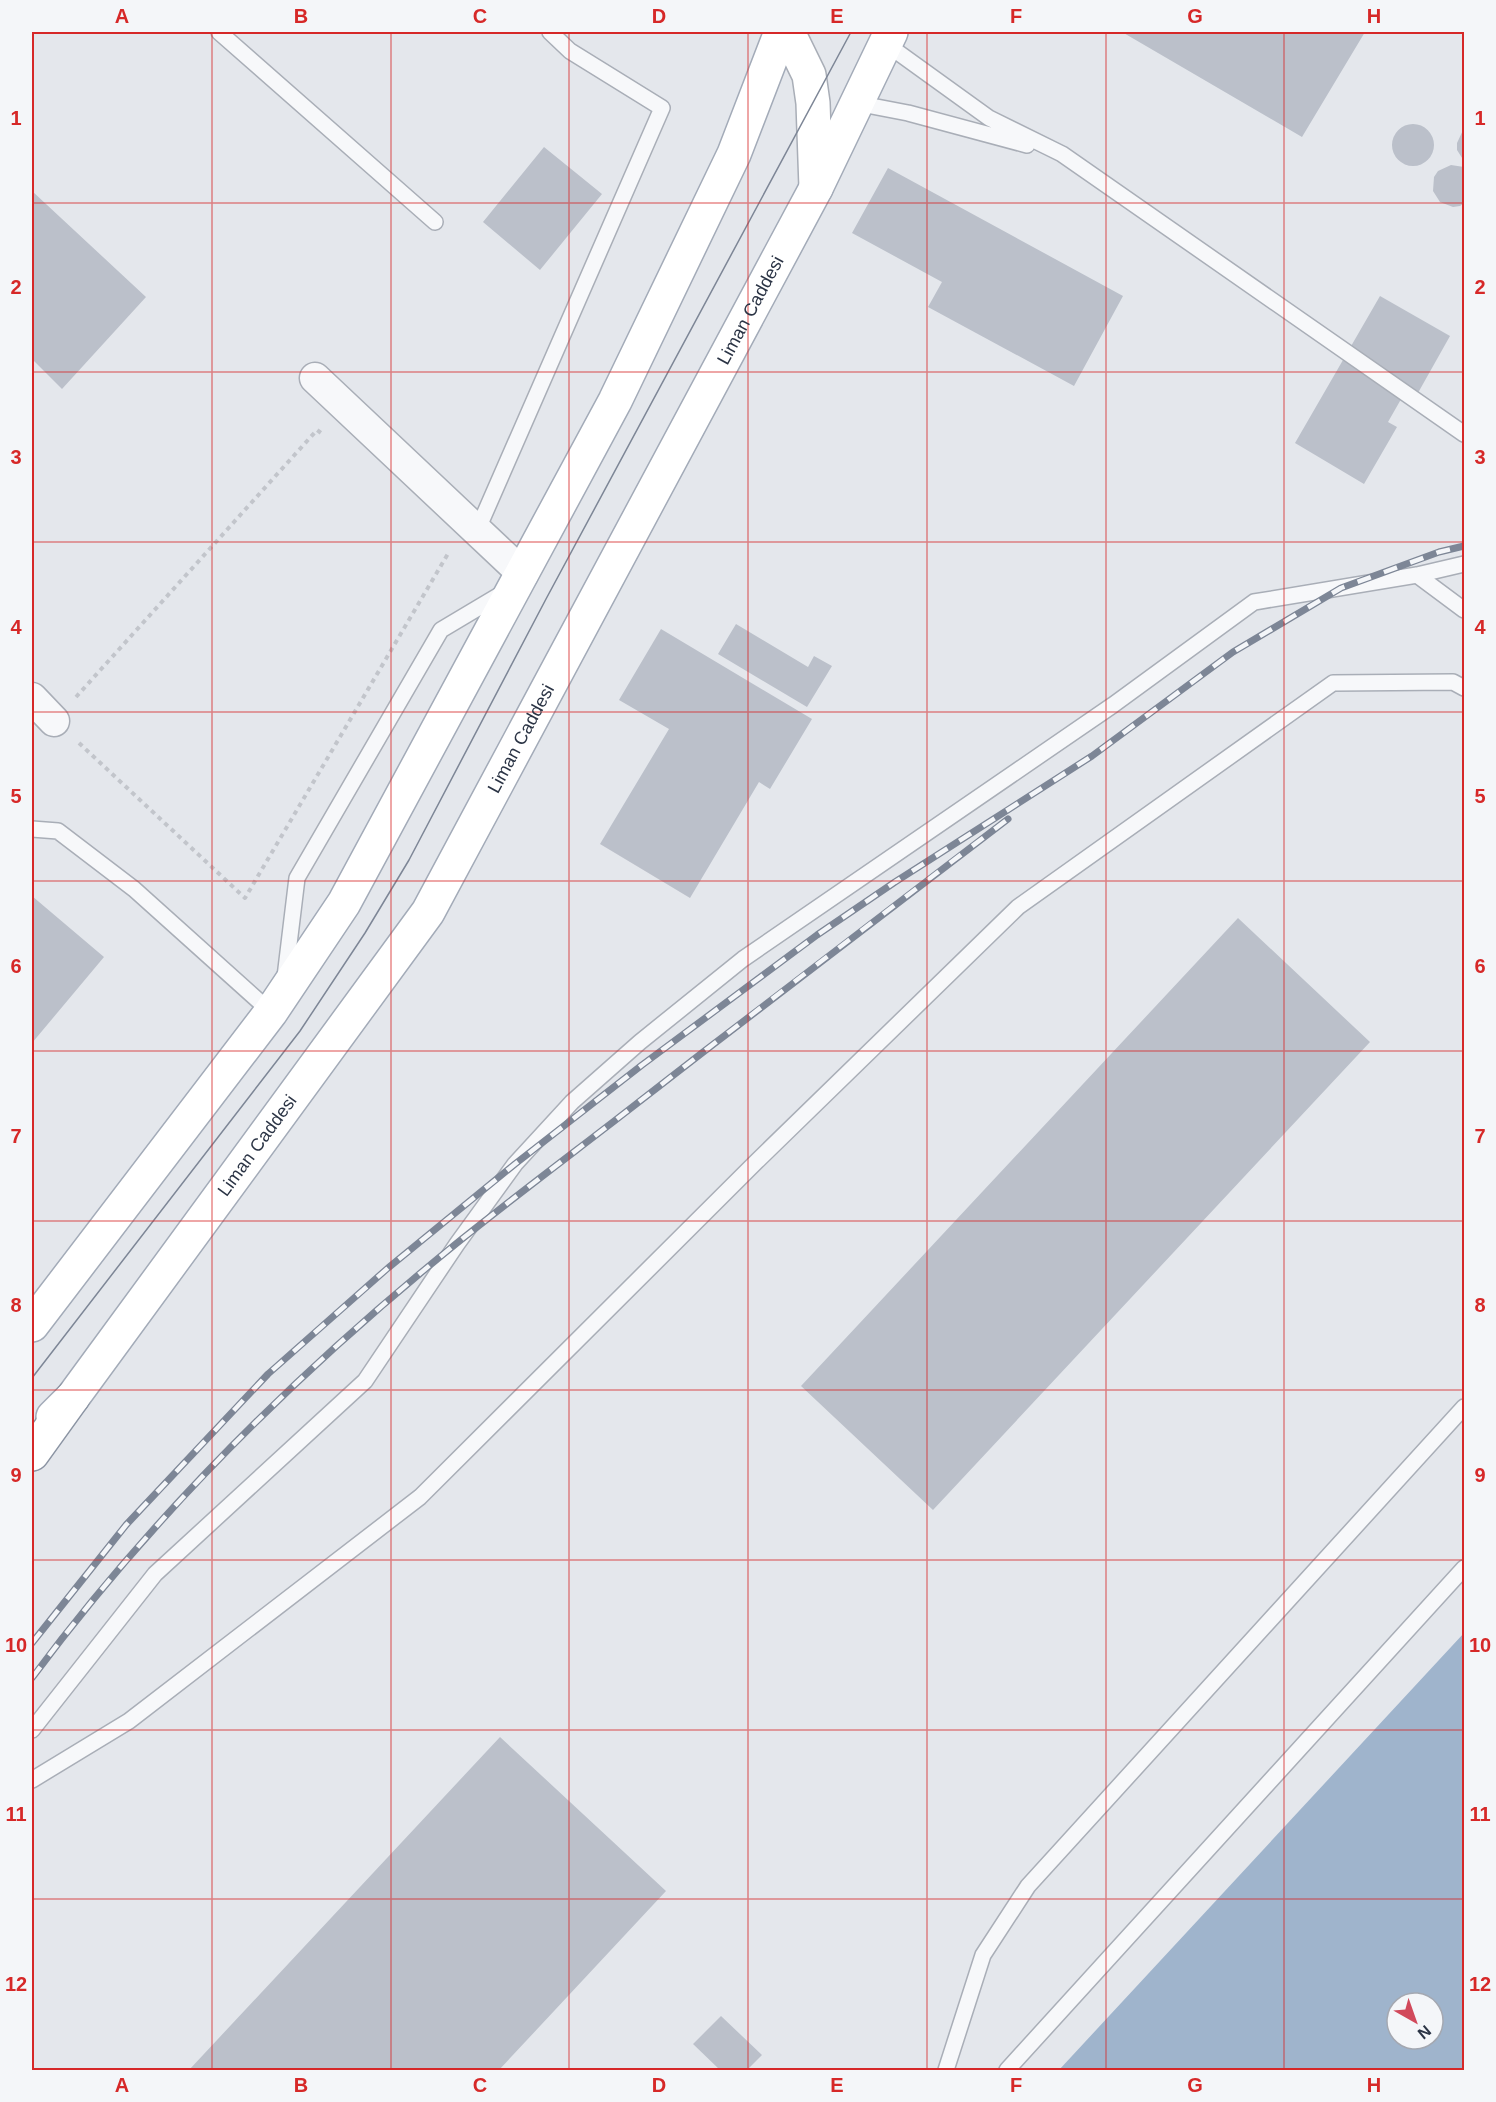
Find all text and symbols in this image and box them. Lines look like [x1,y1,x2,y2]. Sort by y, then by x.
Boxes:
text: A [115,5,129,27]
text: B [294,5,308,27]
text: C [473,5,487,27]
text: D [652,5,666,27]
text: E [830,5,844,27]
text: F [1010,5,1022,27]
text: G [1187,5,1203,27]
text: H [1367,5,1381,27]
text: 1 [10,107,22,129]
text: 1 [1474,107,1486,129]
street label: Liman Caddesi [713,253,788,368]
text: 2 [10,276,22,298]
text: 2 [1474,276,1486,298]
text: 3 [10,446,22,468]
text: 3 [1474,446,1486,468]
text: 4 [10,616,22,638]
text: 4 [1474,616,1486,638]
street label: Liman Caddesi [484,681,558,796]
text: 5 [10,785,22,807]
text: 5 [1474,785,1486,807]
text: 6 [10,955,22,977]
text: 6 [1474,955,1486,977]
street label: Liman Caddesi [214,1091,301,1200]
text: 7 [10,1125,22,1147]
text: 7 [1474,1125,1486,1147]
text: 8 [10,1294,22,1316]
text: 8 [1474,1294,1486,1316]
text: 9 [10,1464,22,1486]
text: 9 [1474,1464,1486,1486]
text: 10 [5,1634,27,1656]
text: 10 [1469,1634,1491,1656]
text: 11 [5,1803,27,1825]
text: 11 [1469,1803,1491,1825]
text: 12 [5,1973,27,1995]
text: 12 [1469,1973,1491,1995]
north arrow [1385,1991,1445,2051]
text: N [1414,2022,1434,2042]
text: A [115,2074,129,2096]
text: B [294,2074,308,2096]
text: C [473,2074,487,2096]
text: D [652,2074,666,2096]
text: E [830,2074,844,2096]
text: F [1010,2074,1022,2096]
text: G [1187,2074,1203,2096]
text: H [1367,2074,1381,2096]

